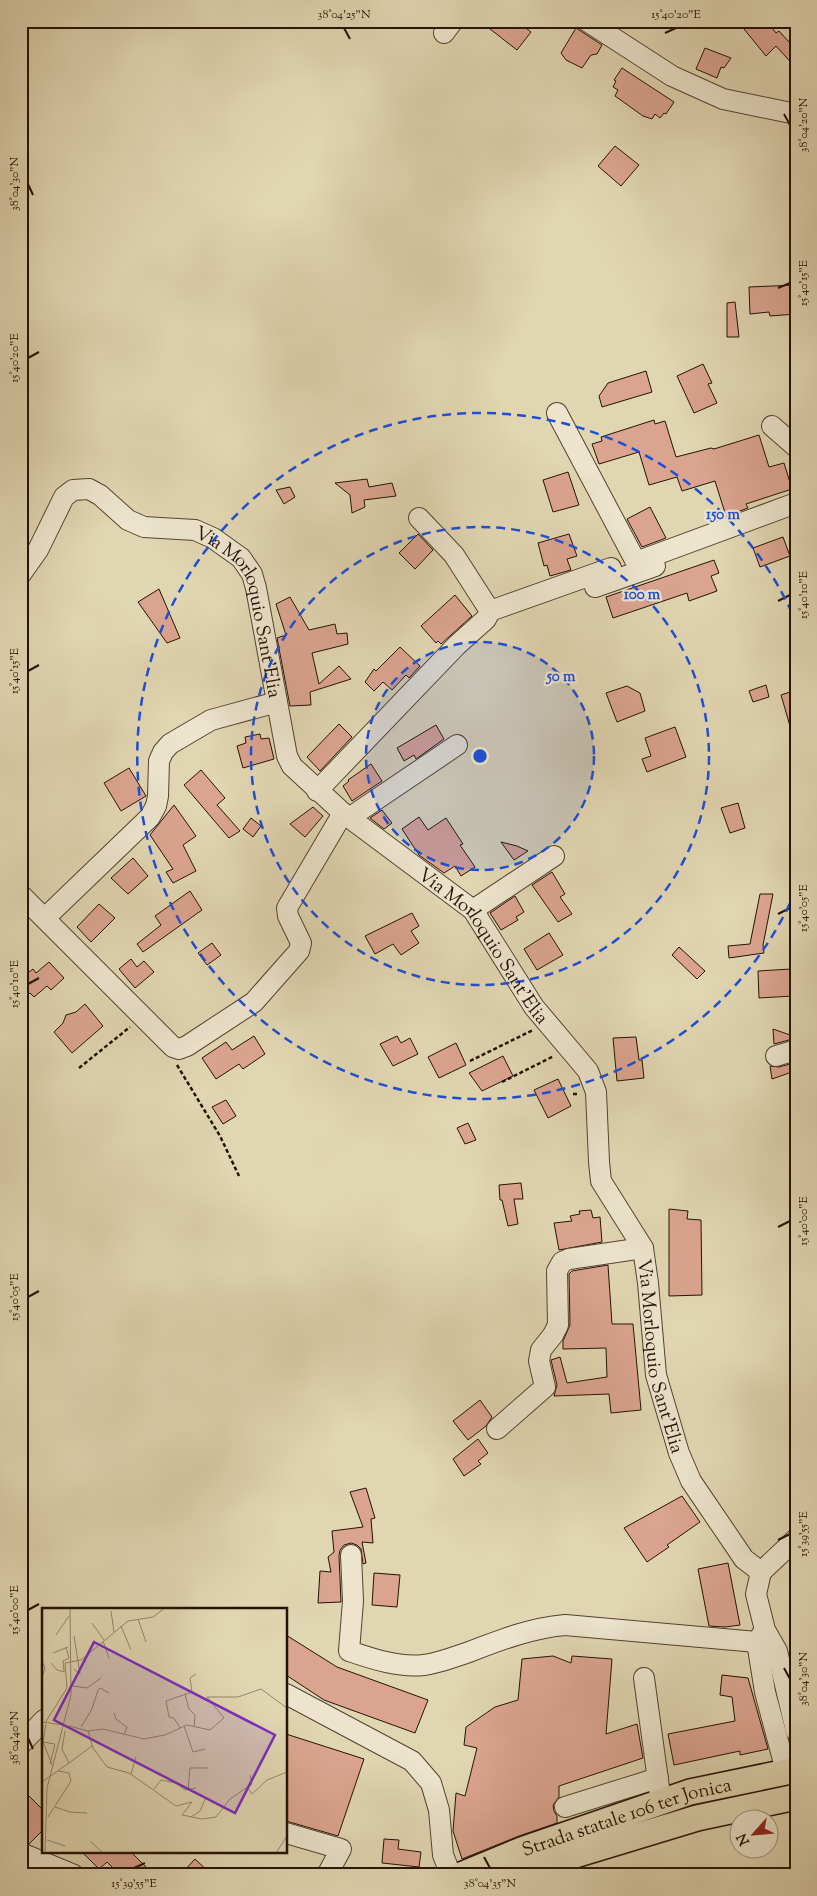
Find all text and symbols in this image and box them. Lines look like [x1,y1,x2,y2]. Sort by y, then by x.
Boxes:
text: 38°04'25"N [318,6,371,24]
text: 15°40'20"E [651,6,701,24]
text: 38°04'20"N [795,97,813,152]
text: 38°04'30"N [6,157,24,211]
text: 15°40'15"E [795,259,813,306]
text: 15°40'20"E [6,333,24,383]
text: 150 m [706,505,740,526]
street label: Via Morloquio Sant'Elia [190,521,287,700]
text: 15°40'10"E [795,570,813,619]
text: 100 m [624,585,661,606]
text: 15°40'15"E [6,647,24,694]
text: 50 m [546,667,576,688]
centre of rings [471,747,489,765]
street label: Via Morloquio Sant'Elia [411,862,554,1031]
text: 15°40'05"E [795,883,813,932]
text: 15°40'10"E [6,959,24,1008]
text: 15°40'00"E [795,1195,813,1246]
street label: Via Morloquio Sant'Elia [629,1257,689,1457]
text: 15°40'05"E [6,1272,24,1321]
text: 15°39'55"E [795,1511,813,1557]
text: 15°40'00"E [6,1584,24,1635]
inset map [42,1608,288,1854]
text: 38°04'30"N [795,1652,813,1706]
text: 38°04'40"N [6,1711,24,1765]
street label: Strada statale 106 ter Jonica [519,1773,735,1865]
north arrow [730,1808,780,1858]
text: N [733,1829,756,1849]
text: 15°39'55"E [111,1875,157,1893]
text: 38°04'35"N [464,1875,517,1893]

